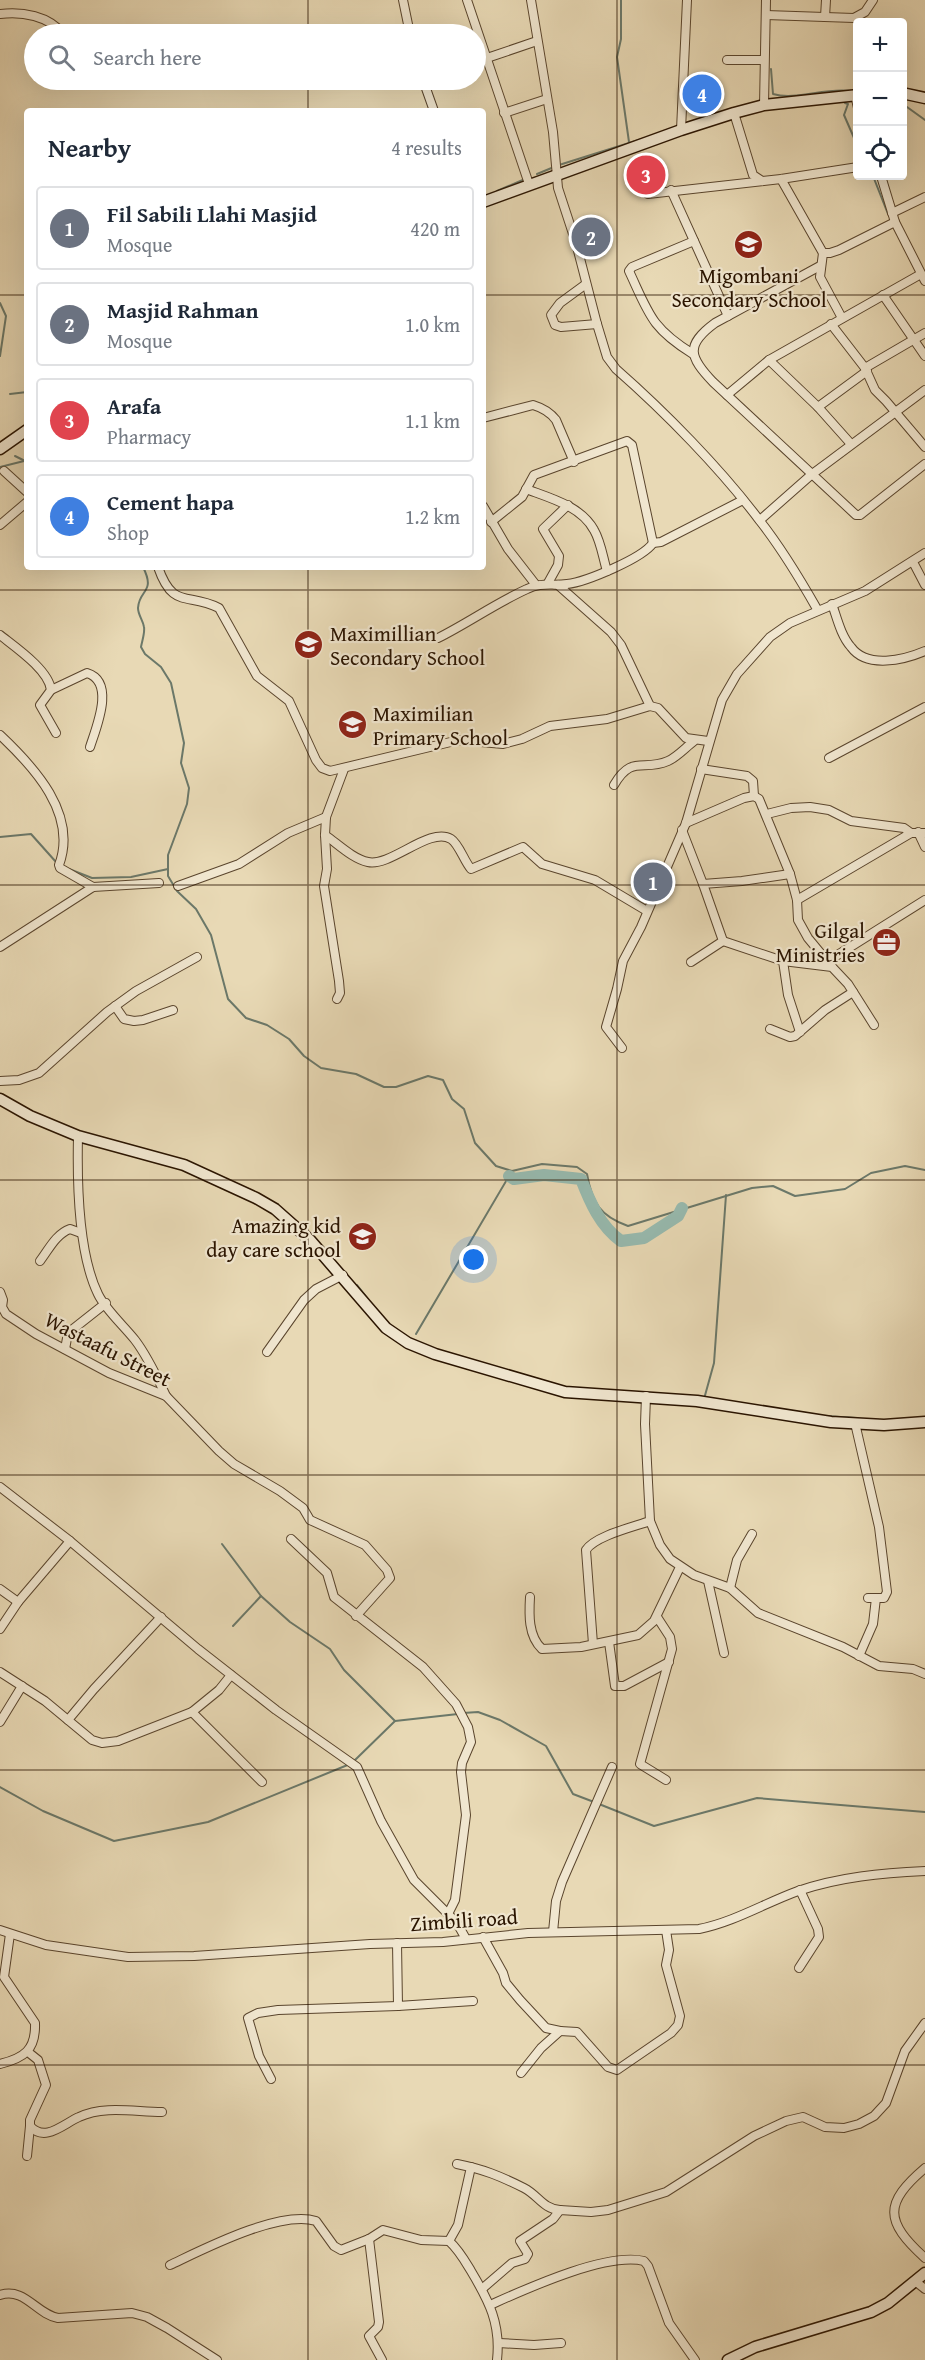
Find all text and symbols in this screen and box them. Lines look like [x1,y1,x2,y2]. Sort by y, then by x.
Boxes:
map controls [853,18,907,180]
button: + [853,18,907,72]
search box [24,24,486,90]
icon: search [45,41,78,74]
text: Search here [93,41,202,73]
pin: 4 [682,72,722,116]
button: − [853,72,907,126]
button: locate [853,126,907,180]
text: Nearby [48,128,131,167]
text: 4 results [391,133,462,162]
pin: 3 [626,152,666,198]
text: Fil Sabili Llahi Masjid [107,198,317,230]
text: 1 [64,214,75,243]
text: 420 m [410,214,460,243]
pin: 2 [572,214,610,260]
school or university icon: Migombani Secondary School [733,228,765,260]
text: Mosque [107,230,172,259]
place label: Migombani Secondary School [671,260,827,315]
text: Masjid Rahman [107,294,259,326]
text: 2 [64,310,75,339]
text: 1.0 km [405,310,460,339]
text: Mosque [107,326,172,355]
text: Arafa [107,390,161,422]
text: 3 [64,406,75,435]
text: 1.1 km [405,406,460,435]
text: Pharmacy [107,422,191,451]
text: Cement hapa [107,486,234,518]
text: 4 [64,502,75,531]
text: 1.2 km [405,502,460,531]
text: Shop [107,518,149,547]
place label: Maximillian Secondary School [330,618,485,673]
school or university icon: Maximillian Secondary School [293,629,325,661]
place label: Maximilian Primary School [373,698,508,753]
school or university icon: Maximilian Primary School [336,709,368,741]
pin: 1 [634,860,672,904]
place label: Gilgal Ministries [776,915,865,970]
office icon: Gilgal Ministries [870,926,902,958]
place label: Amazing kid day care school [206,1210,342,1265]
school or university icon: Amazing kid day care school [346,1221,378,1253]
your location [459,1245,488,1274]
street label: Wastaafu Street [39,1304,177,1394]
street label: Zimbili road [409,1901,520,1939]

